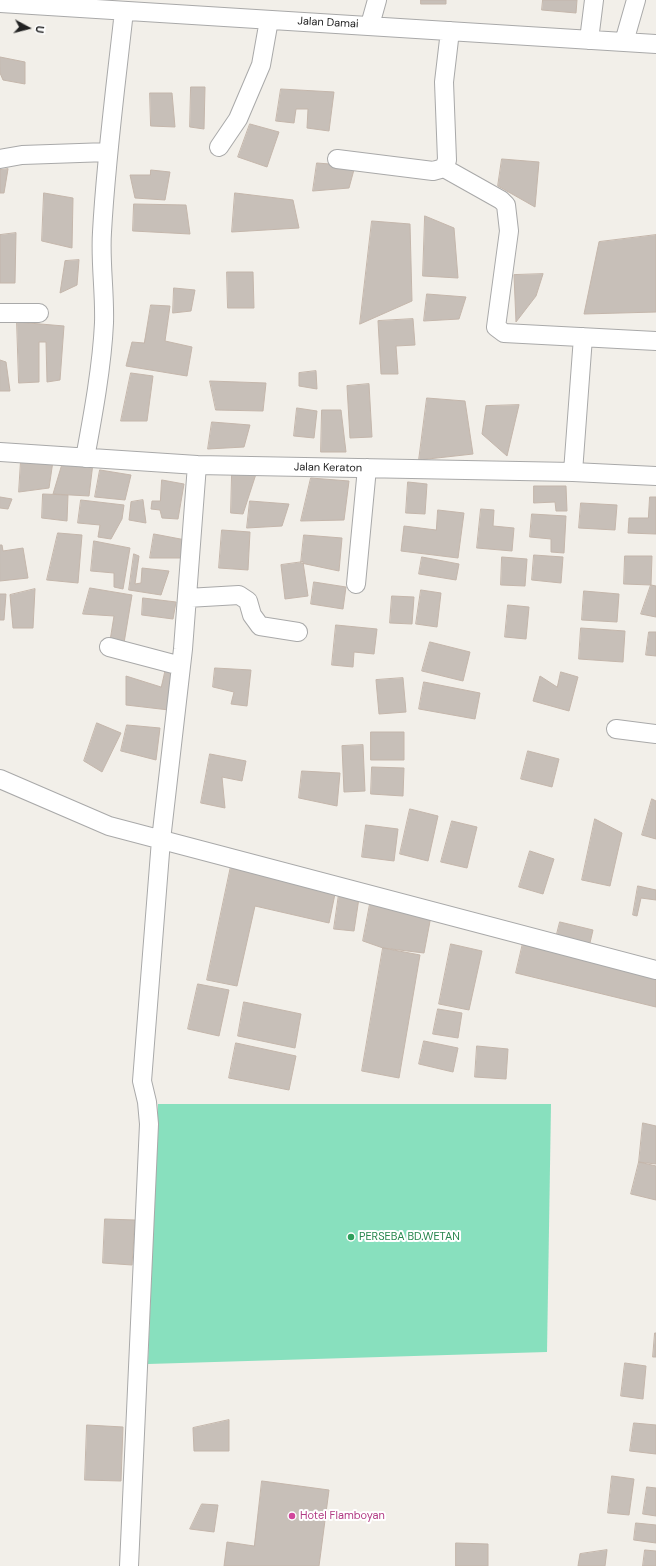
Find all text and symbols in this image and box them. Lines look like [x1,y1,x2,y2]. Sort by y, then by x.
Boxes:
north arrow [8,8,48,48]
street label: Jalan Damai [297,15,359,31]
text: U [33,25,47,34]
street label: Jalan Keraton [294,461,362,475]
place label: PERSEBA BD.WETAN [359,1230,460,1244]
marker: PERSEBA BD.WETAN [346,1232,356,1242]
place label: Hotel Flamboyan [300,1509,385,1523]
marker: Hotel Flamboyan [287,1511,297,1521]

